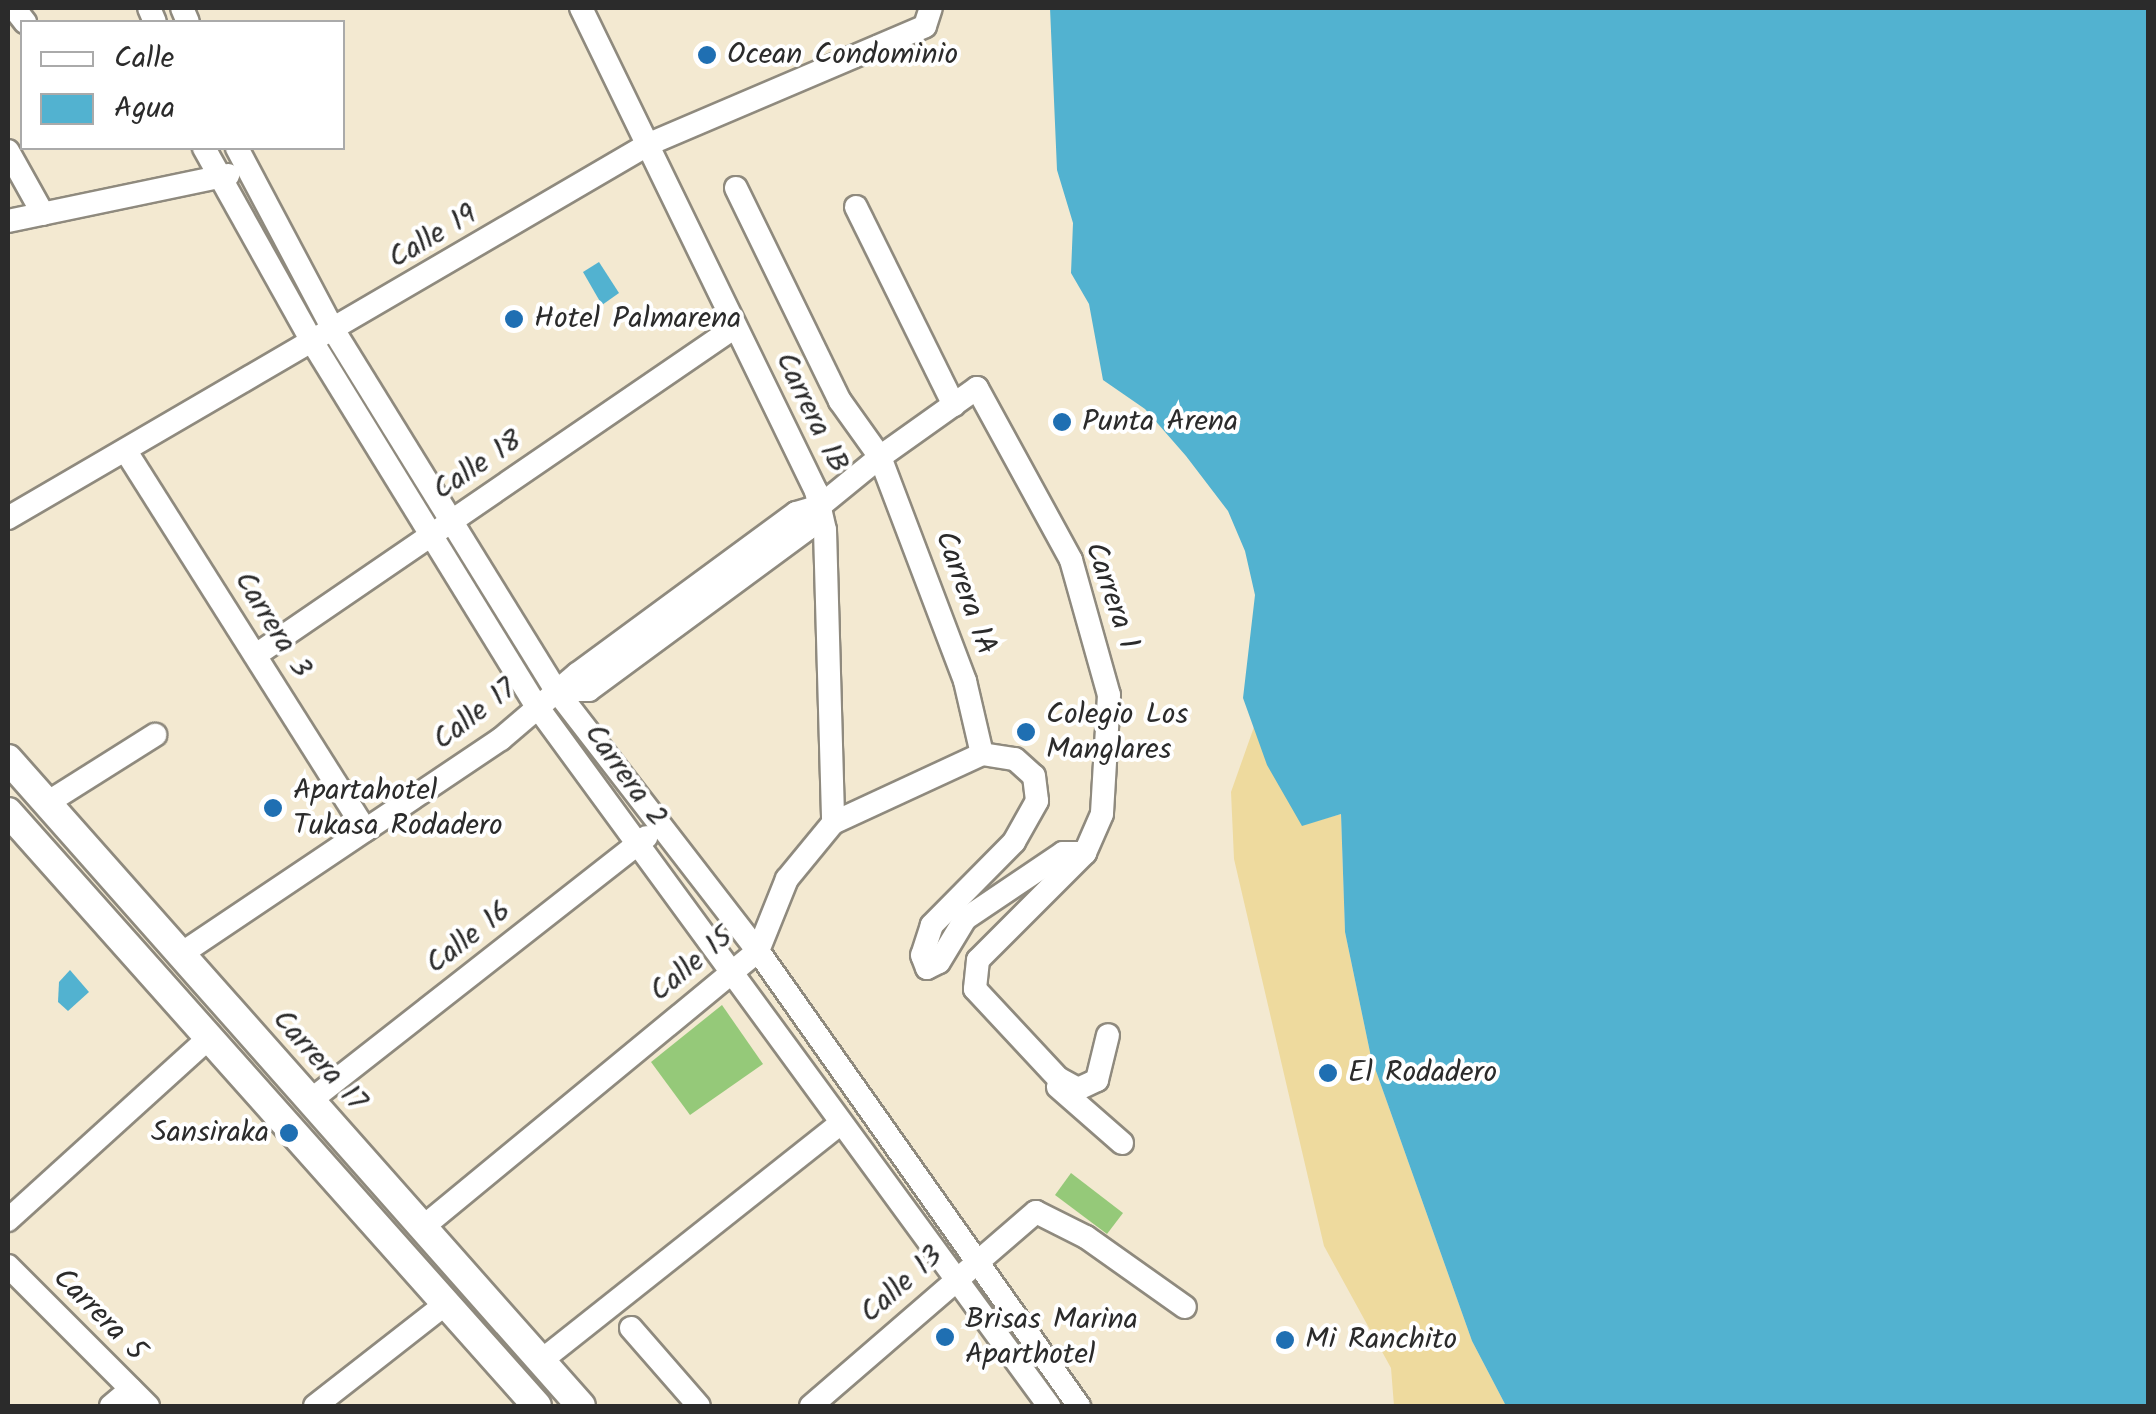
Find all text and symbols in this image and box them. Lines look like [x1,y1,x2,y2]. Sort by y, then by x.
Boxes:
legend [20,20,345,150]
text: Calle [114,35,174,83]
place label: Ocean Condominio [727,37,958,73]
marker: Ocean Condominio [696,44,718,66]
text: Agua [114,85,175,133]
street label: Calle 19 [382,197,484,277]
place label: Hotel Palmarena [534,301,741,337]
marker: Hotel Palmarena [503,308,525,330]
street label: Carrera 1B [766,347,856,479]
place label: Punta Arena [1082,404,1238,440]
marker: Punta Arena [1051,411,1073,433]
street label: Calle 18 [427,423,529,509]
street label: Carrera 1A [926,526,1004,660]
street label: Carrera 1 [1076,538,1146,654]
street label: Carrera 3 [225,565,319,685]
street label: Calle 17 [426,671,524,759]
place label: Colegio Los Manglares [1046,697,1188,768]
street label: Carrera 2 [576,717,674,835]
marker: Colegio Los Manglares [1015,721,1037,743]
place label: Apartahotel Tukasa Rodadero [293,773,503,844]
marker: Apartahotel Tukasa Rodadero [262,797,284,819]
street label: Calle 16 [419,894,519,982]
street label: Calle 15 [643,920,741,1010]
street label: Carrera 17 [264,1003,374,1119]
place label: El Rodadero [1348,1055,1497,1091]
marker: El Rodadero [1317,1062,1339,1084]
place label: Sansiraka [151,1115,269,1151]
marker: Sansiraka [278,1122,300,1144]
street label: Calle 13 [853,1239,951,1331]
street label: Carrera 5 [45,1261,153,1369]
place label: Brisas Marina Aparthotel [965,1302,1138,1372]
place label: Mi Ranchito [1305,1322,1457,1358]
marker: Brisas Marina Aparthotel [934,1326,956,1348]
marker: Mi Ranchito [1274,1329,1296,1351]

